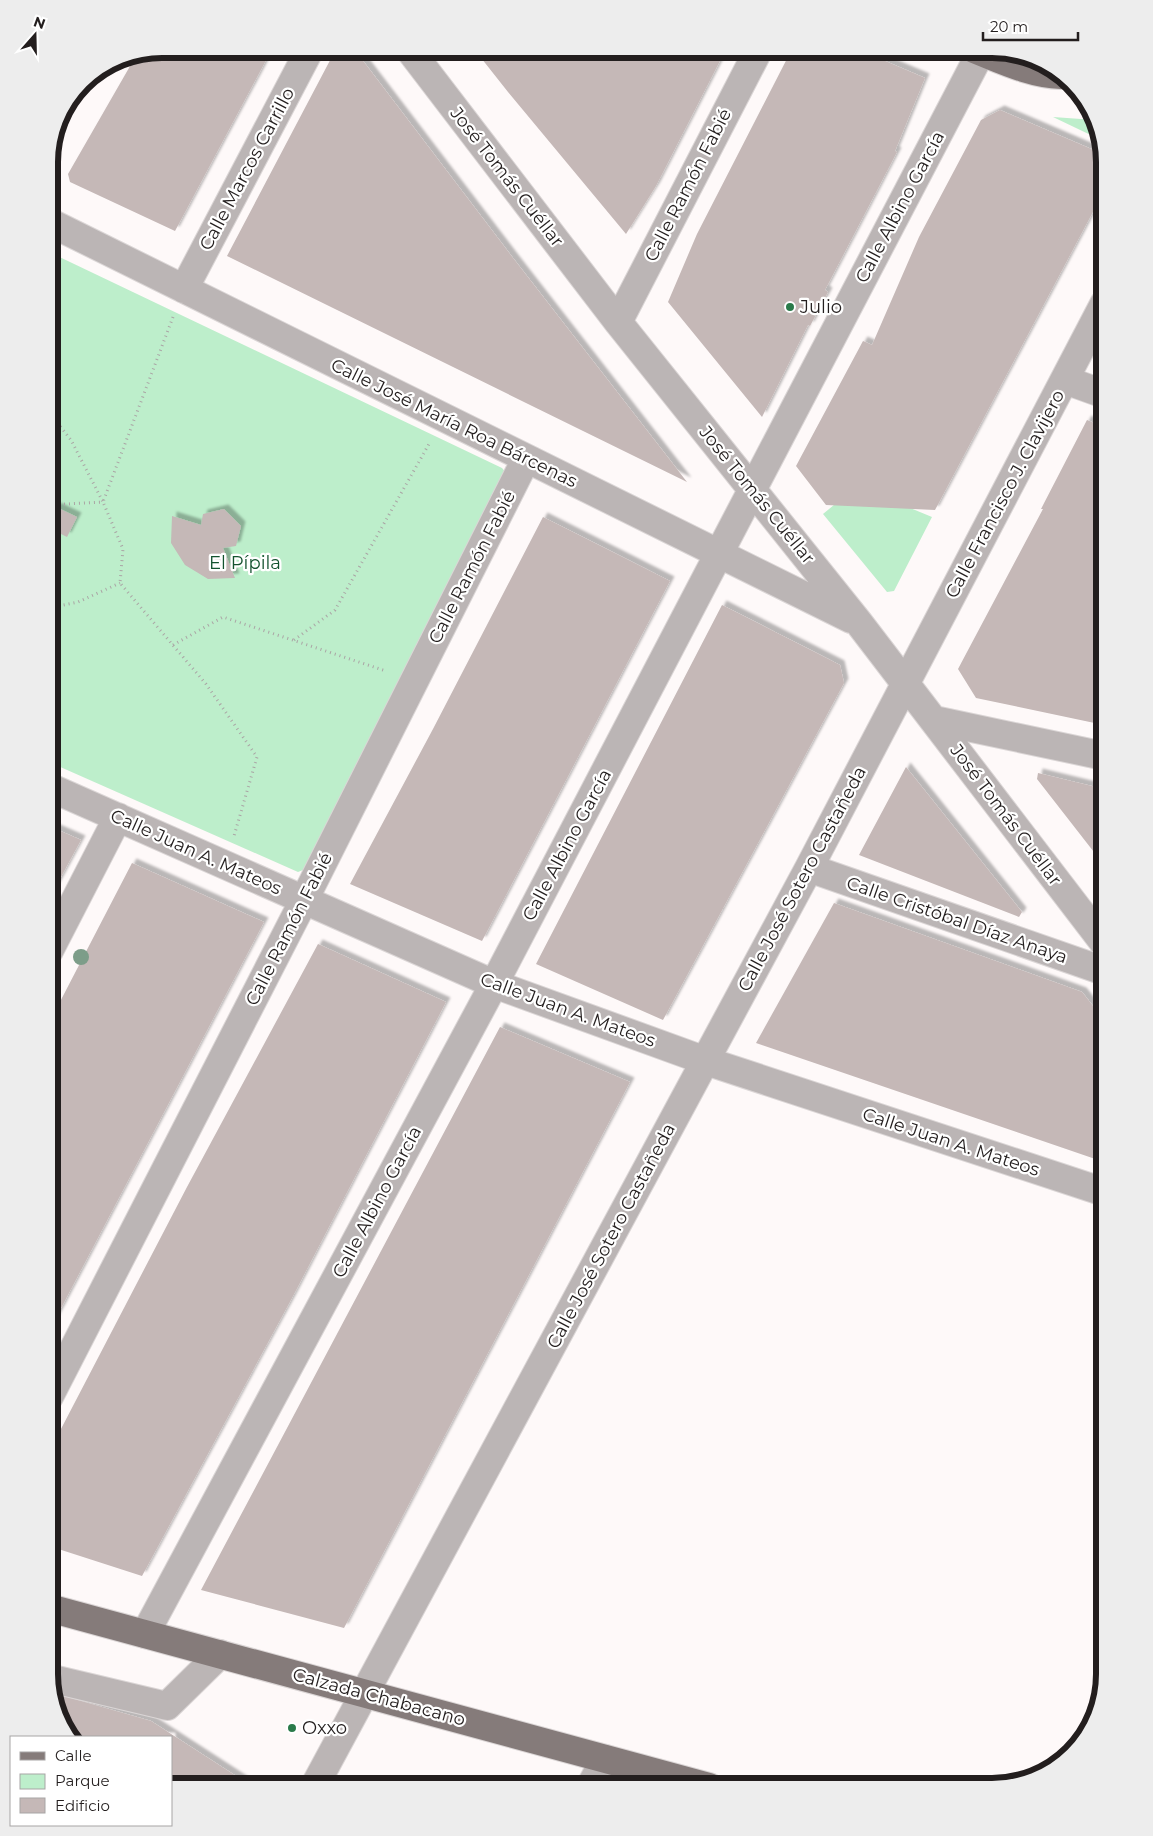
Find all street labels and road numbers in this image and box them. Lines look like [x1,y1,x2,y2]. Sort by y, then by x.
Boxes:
street label: Calle Marcos Carrillo [195,84,299,254]
street label: José Tomás Cuéllar [445,102,568,251]
street label: Calle Ramón Fabié [640,105,736,265]
street label: Calle Albino García [851,127,949,287]
street label: Calle José María Roa Bárcenas [327,354,581,492]
street label: Calle Francisco J. Clavijero [941,386,1069,602]
street label: José Tomás Cuéllar [694,421,820,569]
street label: Calle Ramón Fabié [424,487,520,647]
street label: José Tomás Cuéllar [945,739,1066,890]
street label: Calle José Sotero Castañeda [733,763,871,995]
street label: Calle Albino García [518,765,616,925]
street label: Calle Juan A. Mateos [107,804,285,900]
street label: Calle Ramón Fabié [241,849,337,1009]
street label: Calle Cristóbal Díaz Anaya [844,872,1070,968]
street label: Calle Juan A. Mateos [477,968,659,1052]
street label: Calle Juan A. Mateos [860,1103,1043,1181]
street label: Calle José Sotero Castañeda [542,1120,680,1352]
street label: Calle Albino García [328,1122,426,1282]
street label: Calzada Chabacano [290,1663,468,1731]

